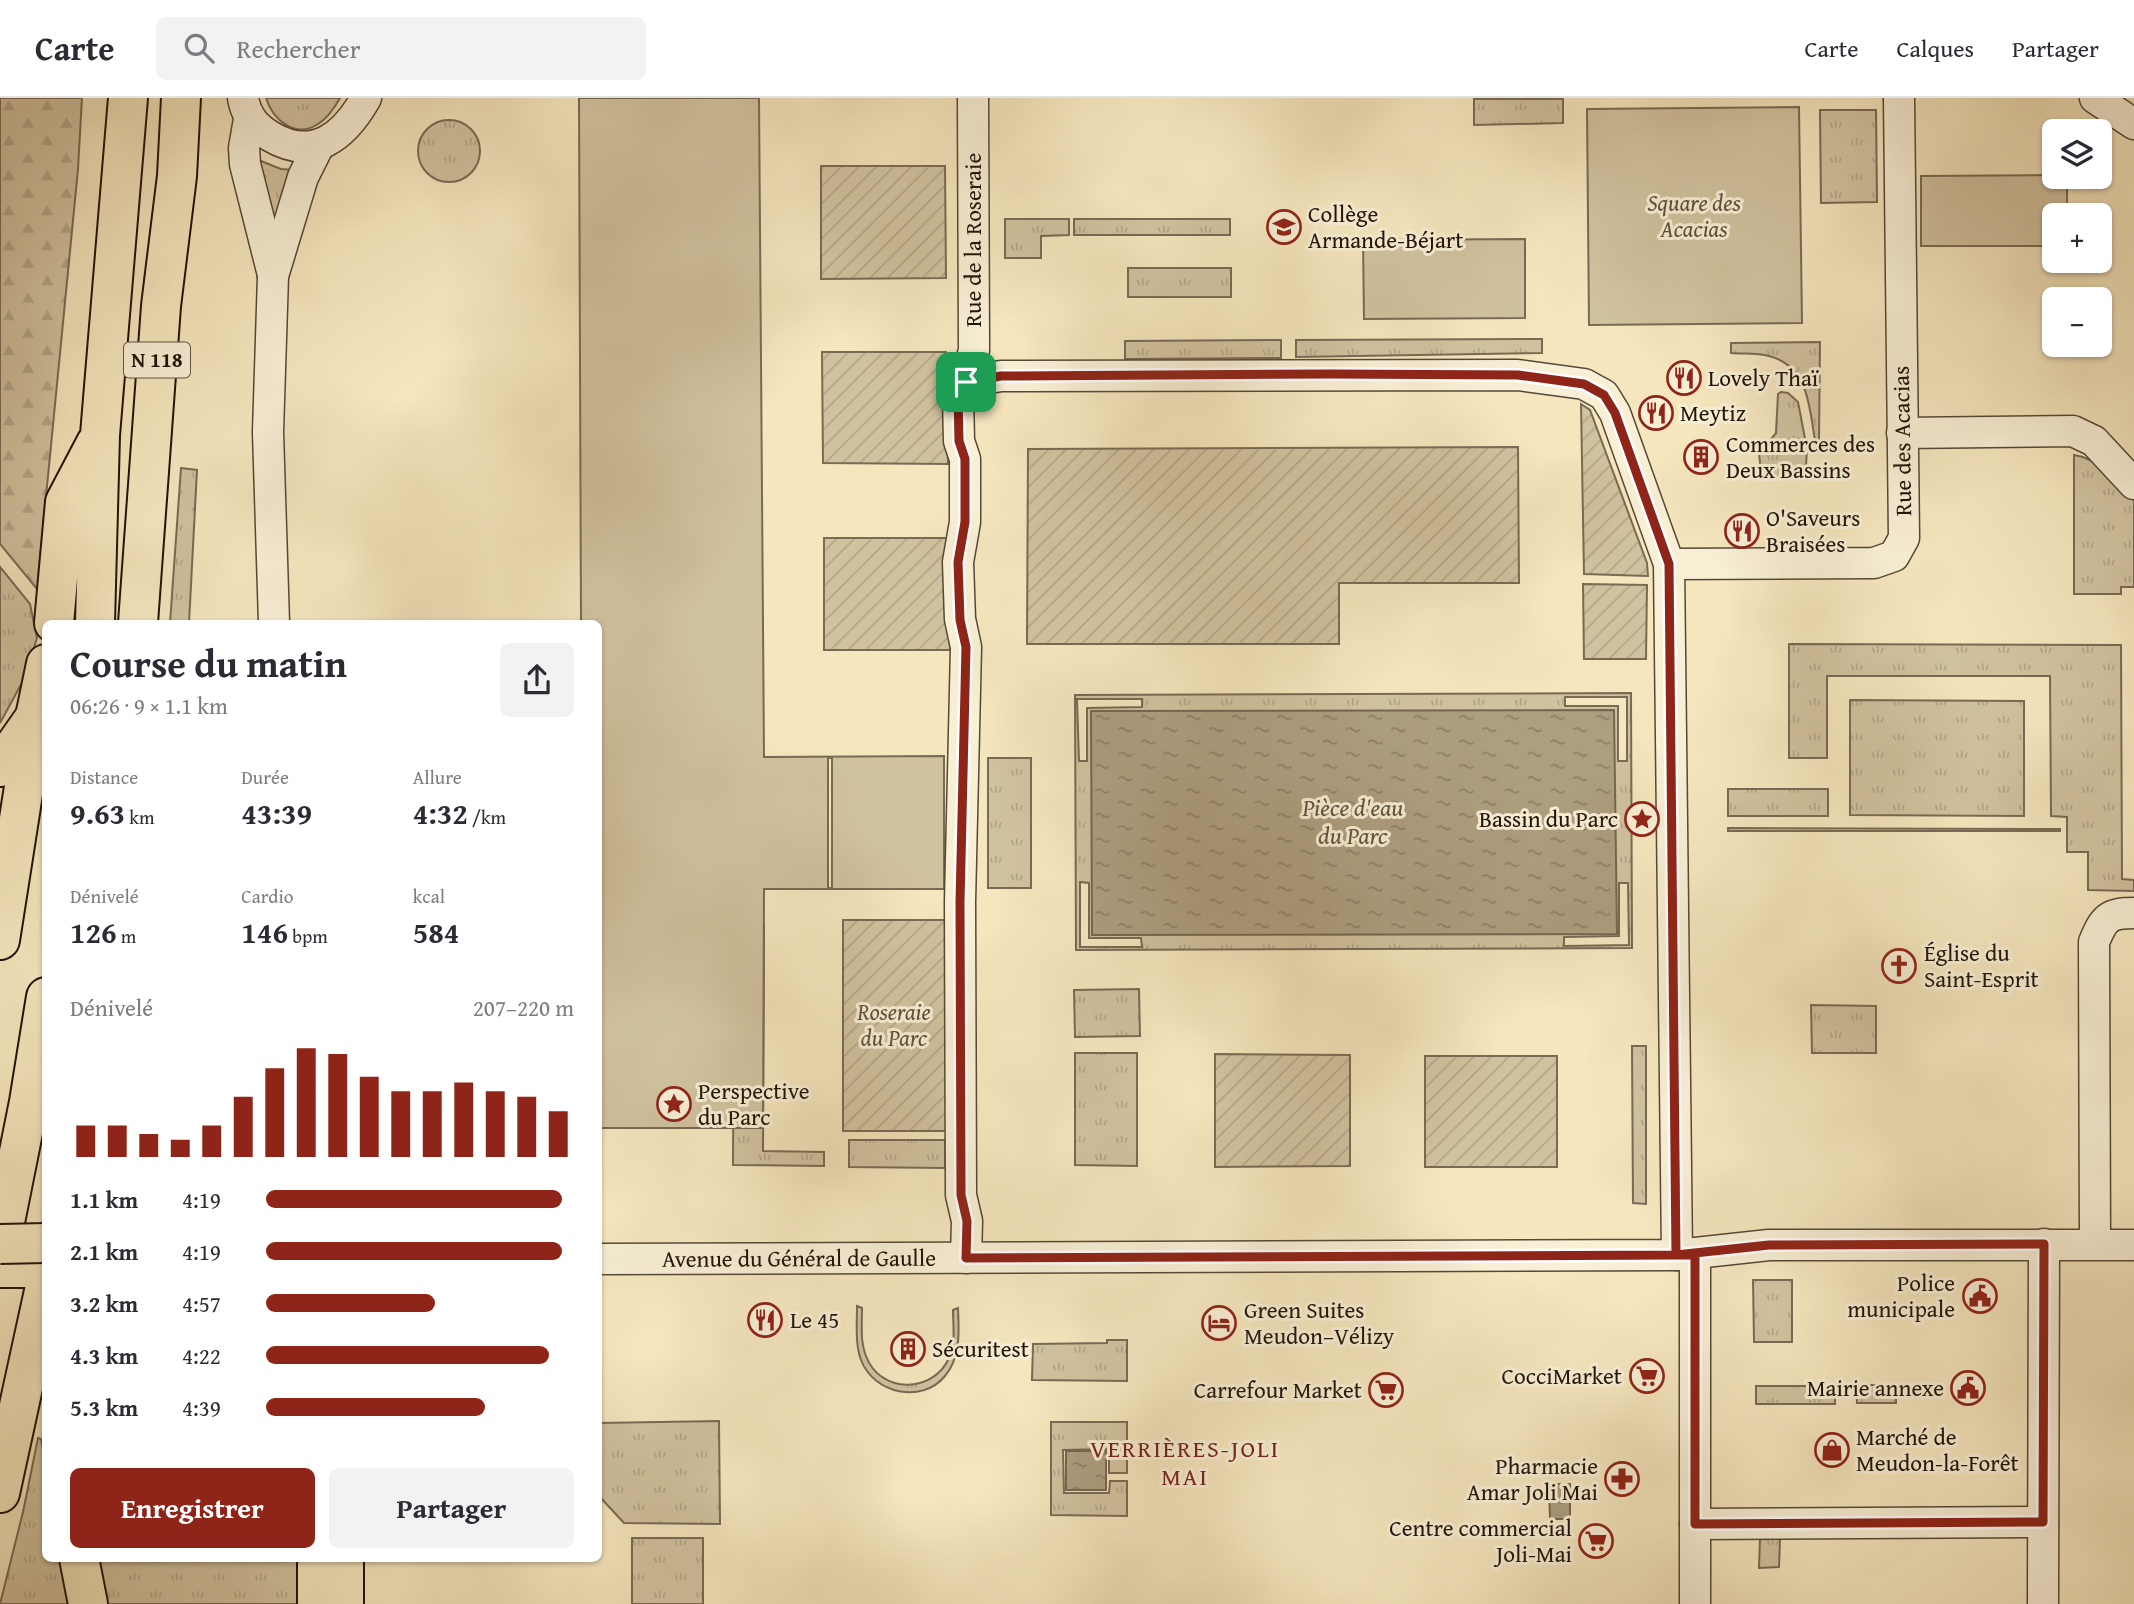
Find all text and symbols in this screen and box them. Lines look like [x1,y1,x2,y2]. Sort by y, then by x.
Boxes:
search box [156,17,646,80]
text: Carte [35,24,114,72]
icon: search [180,29,218,67]
text: Rechercher [236,29,361,68]
text: Carte [1804,31,1858,66]
text: Calques [1896,31,1974,66]
text: Partager [2012,31,2099,66]
map controls [2042,119,2112,357]
button: layers [2042,119,2112,189]
street label: Rue de la Roseraie [956,153,989,327]
park label: Square des Acacias [1647,186,1742,245]
place label: Collège Armande-Béjart [1308,197,1463,256]
button: + [2042,203,2112,273]
school or university icon: Collège Armande-Béjart [1265,208,1303,246]
button: − [2042,287,2112,357]
road number: N 118 [124,342,190,378]
pin [936,352,996,412]
restaurant icon: Lovely Thaï [1665,359,1703,397]
place label: Lovely Thaï [1708,361,1819,394]
icon: arrive [947,363,985,401]
street label: Rue des Acacias [1884,365,1919,517]
restaurant icon: Meytiz [1637,394,1675,432]
place label: Meytiz [1680,396,1746,429]
place label: Commerces des Deux Bassins [1726,427,1875,486]
building icon: Commerces des Deux Bassins [1682,438,1720,476]
place label: O'Saveurs Braisées [1766,501,1860,560]
restaurant icon: O'Saveurs Braisées [1723,512,1761,550]
text: Course du matin [70,635,347,691]
button: share [500,643,574,717]
text: 06:26 · 9 × 1.1 km [70,689,228,722]
text: Distance [70,763,138,791]
text: Durée [241,763,289,791]
text: Allure [413,763,462,791]
water label: Pièce d'eau du Parc [1301,790,1404,853]
text: 9.63 [70,791,125,835]
text: 43:39 [241,791,312,835]
text: 4:32 [413,791,468,835]
place icon: Bassin du Parc [1623,800,1661,838]
place label: Bassin du Parc [1479,802,1618,835]
text: km [125,803,154,831]
text: /km [468,803,506,831]
text: Dénivelé [70,882,139,910]
text: Cardio [241,882,293,910]
text: kcal [413,882,445,910]
text: 126 [70,910,117,954]
text: 146 [241,910,288,954]
text: 584 [413,910,459,954]
text: m [117,922,136,950]
text: bpm [288,922,328,950]
place label: Église du Saint-Esprit [1924,936,2039,995]
church icon: Église du Saint-Esprit [1880,947,1918,985]
text: Dénivelé [70,991,153,1024]
text: 207–220 m [473,991,574,1024]
park label: Roseraie du Parc [856,995,931,1054]
place label: Perspective du Parc [698,1074,809,1133]
place icon: Perspective du Parc [655,1085,693,1123]
text: 1.1 km [70,1183,138,1216]
text: 4:19 [182,1183,221,1216]
text: 2.1 km [70,1235,138,1268]
text: 4:19 [182,1235,221,1268]
street label: Avenue du Général de Gaulle [662,1241,936,1275]
place label: Police municipale [1847,1266,1955,1325]
public building icon: Police municipale [1961,1277,1999,1315]
text: 3.2 km [70,1287,138,1320]
text: 4:57 [182,1287,221,1320]
place label: Green Suites Meudon–Vélizy [1244,1293,1395,1352]
restaurant icon: Le 45 [746,1301,784,1339]
place label: Le 45 [790,1303,839,1336]
hotel icon: Green Suites Meudon–Vélizy [1200,1304,1238,1342]
building icon: Sécuritest [889,1330,927,1368]
place label: Sécuritest [932,1332,1029,1365]
text: 4.3 km [70,1339,138,1372]
text: 4:22 [182,1339,221,1372]
supermarket icon: CocciMarket [1628,1357,1666,1395]
place label: CocciMarket [1502,1359,1622,1392]
public building icon: Mairie annexe [1949,1369,1987,1407]
supermarket icon: Carrefour Market [1367,1371,1405,1409]
place label: Mairie annexe [1807,1371,1944,1404]
place label: Carrefour Market [1194,1373,1362,1406]
text: 5.3 km [70,1391,138,1424]
text: 4:39 [182,1391,221,1424]
place label: Marché de Meudon-la-Forêt [1856,1420,2019,1479]
district label: VERRIÈRES-JOLI MAI [1090,1431,1280,1494]
shop icon: Marché de Meudon-la-Forêt [1813,1431,1851,1469]
place label: Pharmacie Amar Joli Mai [1467,1449,1598,1508]
pharmacy icon: Pharmacie Amar Joli Mai [1603,1460,1641,1498]
button: Enregistrer [70,1468,315,1548]
button: Partager [329,1468,574,1548]
place label: Centre commercial Joli-Mai [1389,1511,1572,1570]
supermarket icon: Centre commercial Joli-Mai [1577,1522,1615,1560]

